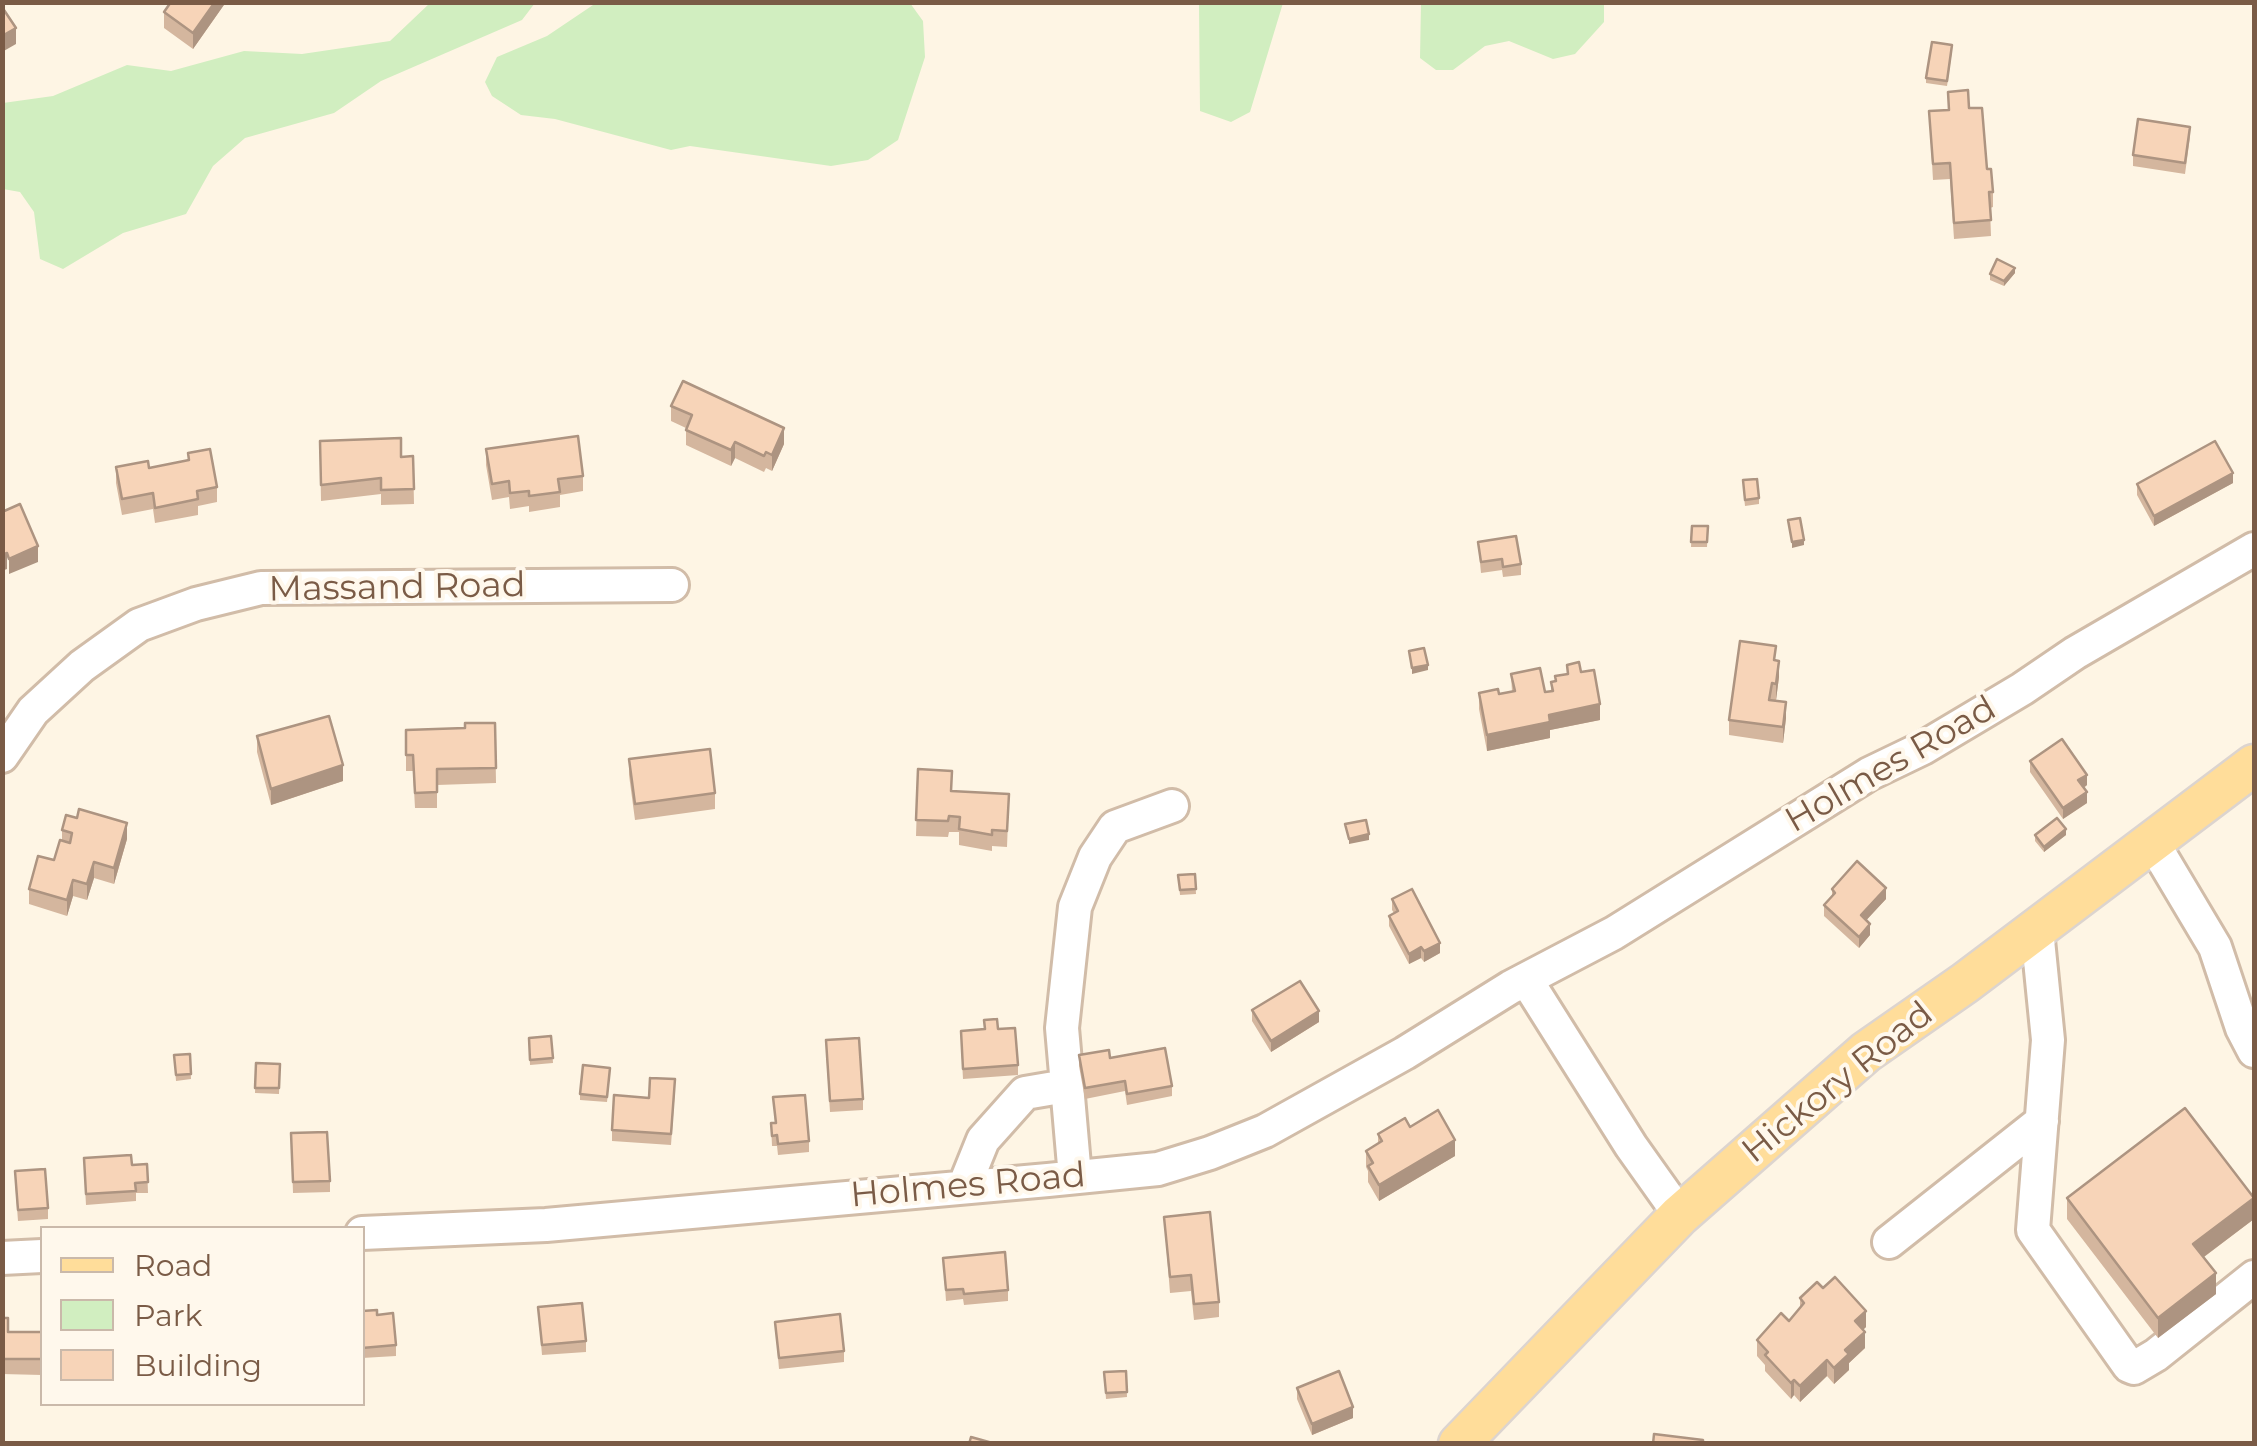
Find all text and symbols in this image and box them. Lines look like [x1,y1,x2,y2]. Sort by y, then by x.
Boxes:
street label: Massand Road [268,565,526,611]
street label: Holmes Road [1778,688,2004,842]
street label: Hickory Road [1734,993,1942,1173]
street label: Holmes Road [849,1155,1087,1217]
legend [40,1226,365,1406]
text: Road [134,1247,212,1284]
text: Park [134,1297,203,1334]
text: Building [134,1347,262,1384]

